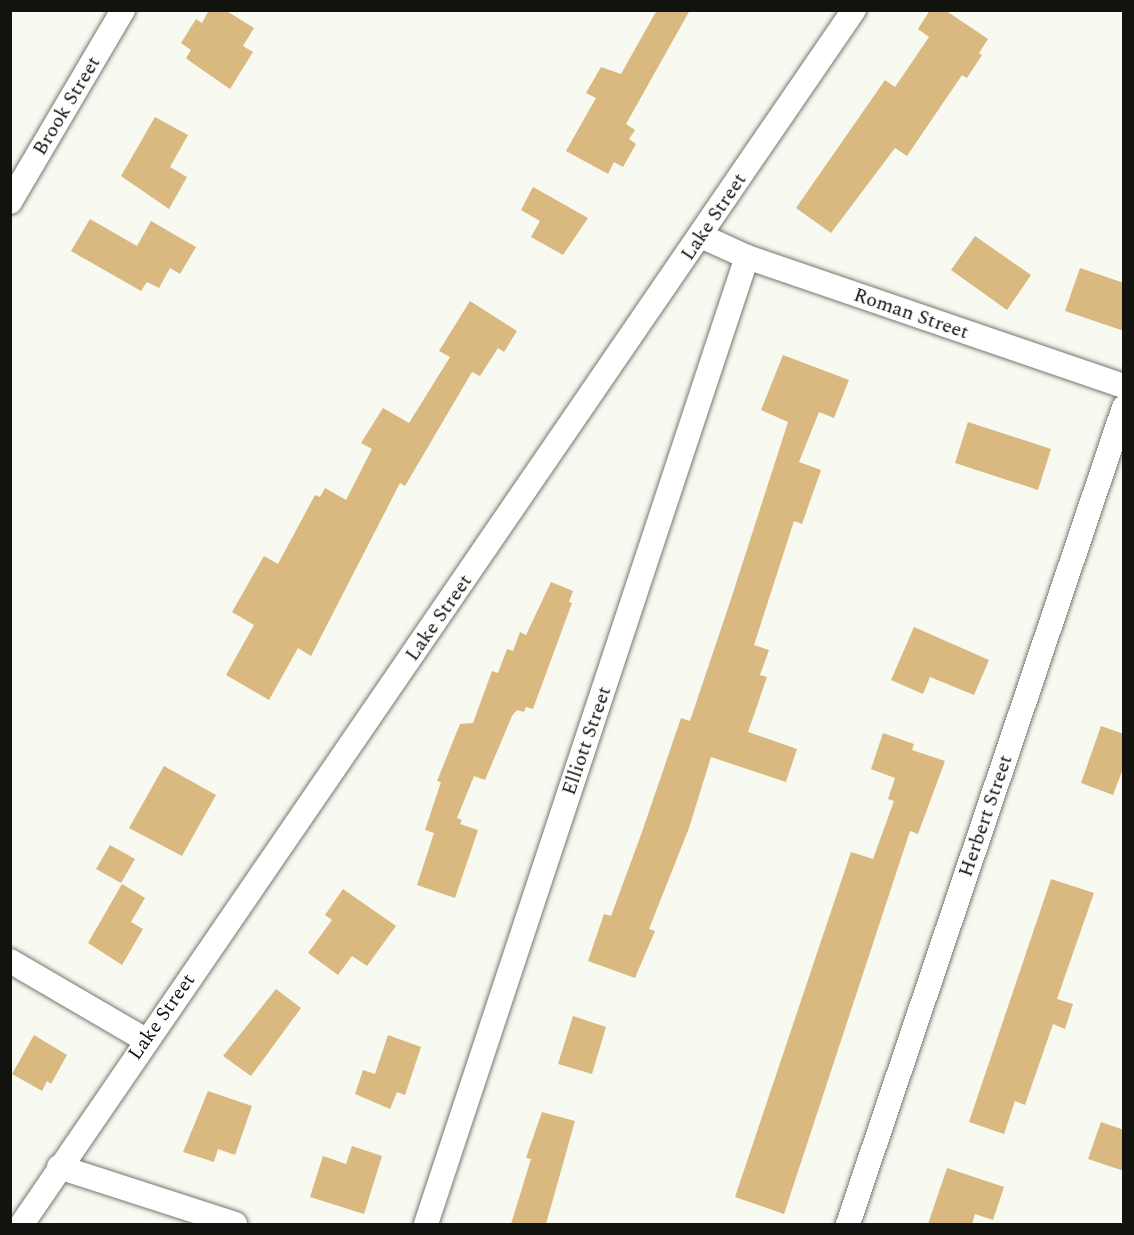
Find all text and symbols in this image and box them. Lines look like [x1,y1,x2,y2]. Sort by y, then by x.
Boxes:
street label: Brook Street [28,52,106,160]
street label: Lake Street [676,169,752,265]
street label: Roman Street [850,283,972,345]
street label: Lake Street [400,570,478,666]
street label: Elliott Street [557,683,617,799]
street label: Herbert Street [954,752,1018,880]
street label: Lake Street [123,969,201,1065]

